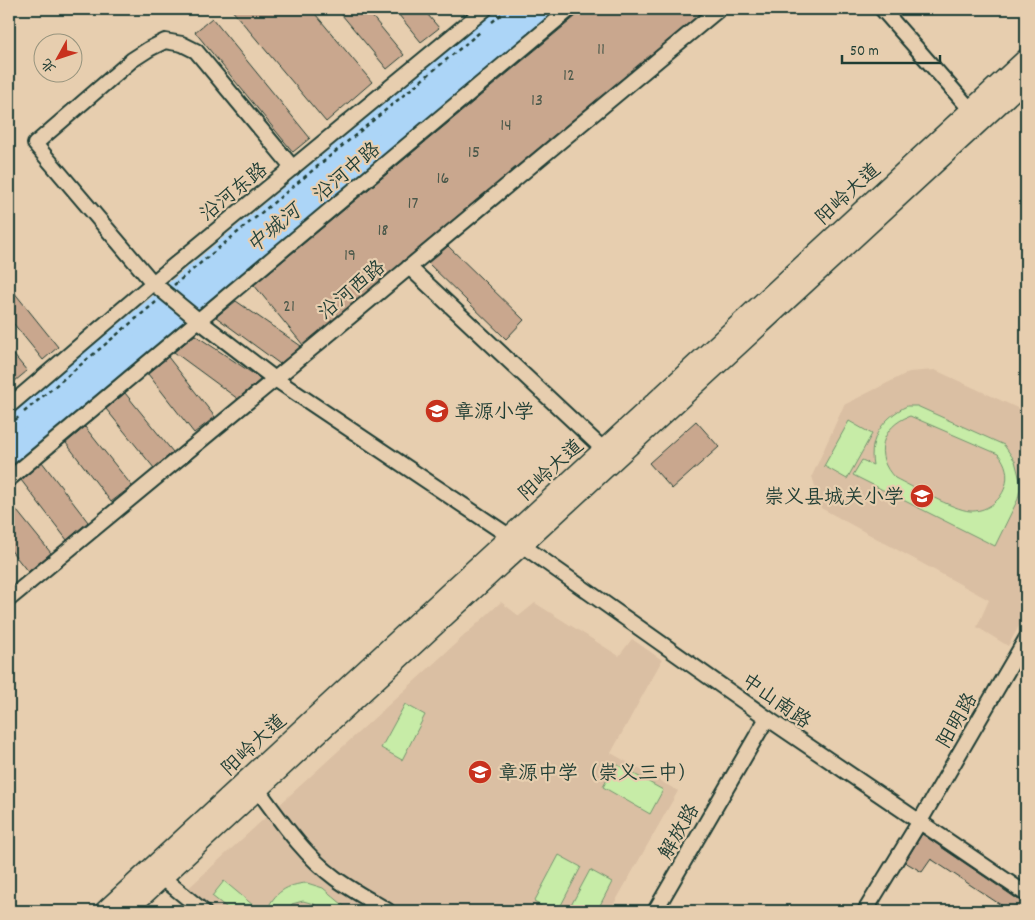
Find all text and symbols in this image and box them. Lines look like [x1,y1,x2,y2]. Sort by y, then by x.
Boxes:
north arrow [32,32,82,82]
scale bar [842,32,940,64]
house number: 11 [597,38,605,63]
text: 50 m [850,41,879,63]
text: 北 [37,53,62,77]
house number: 12 [563,64,575,89]
house number: 13 [531,89,543,114]
house number: 14 [500,114,512,139]
street label: 沿河中路 [308,136,388,210]
house number: 15 [468,141,480,166]
street label: 沿河东路 [195,157,276,229]
street label: 阳岭大道 [810,158,888,233]
house number: 16 [437,167,449,192]
house number: 17 [408,192,419,217]
water label: 中城河 [241,197,311,262]
house number: 18 [377,219,389,244]
house number: 19 [344,244,356,269]
street label: 沿河西路 [313,254,393,328]
house number: 21 [283,295,295,320]
school or university icon: 章源小学 [424,398,450,424]
place label: 章源小学 [454,400,534,428]
street label: 阳岭大道 [513,434,591,509]
school or university icon: 崇义县城关小学 [909,483,935,509]
place label: 崇义县城关小学 [764,485,904,513]
street label: 中山南路 [734,668,817,737]
street label: 阳明路 [931,688,986,754]
street label: 阳岭大道 [216,709,294,784]
school or university icon: 章源中学（崇义三中） [467,759,493,785]
place label: 章源中学（崇义三中） [498,761,698,789]
street label: 解放路 [653,799,708,865]

